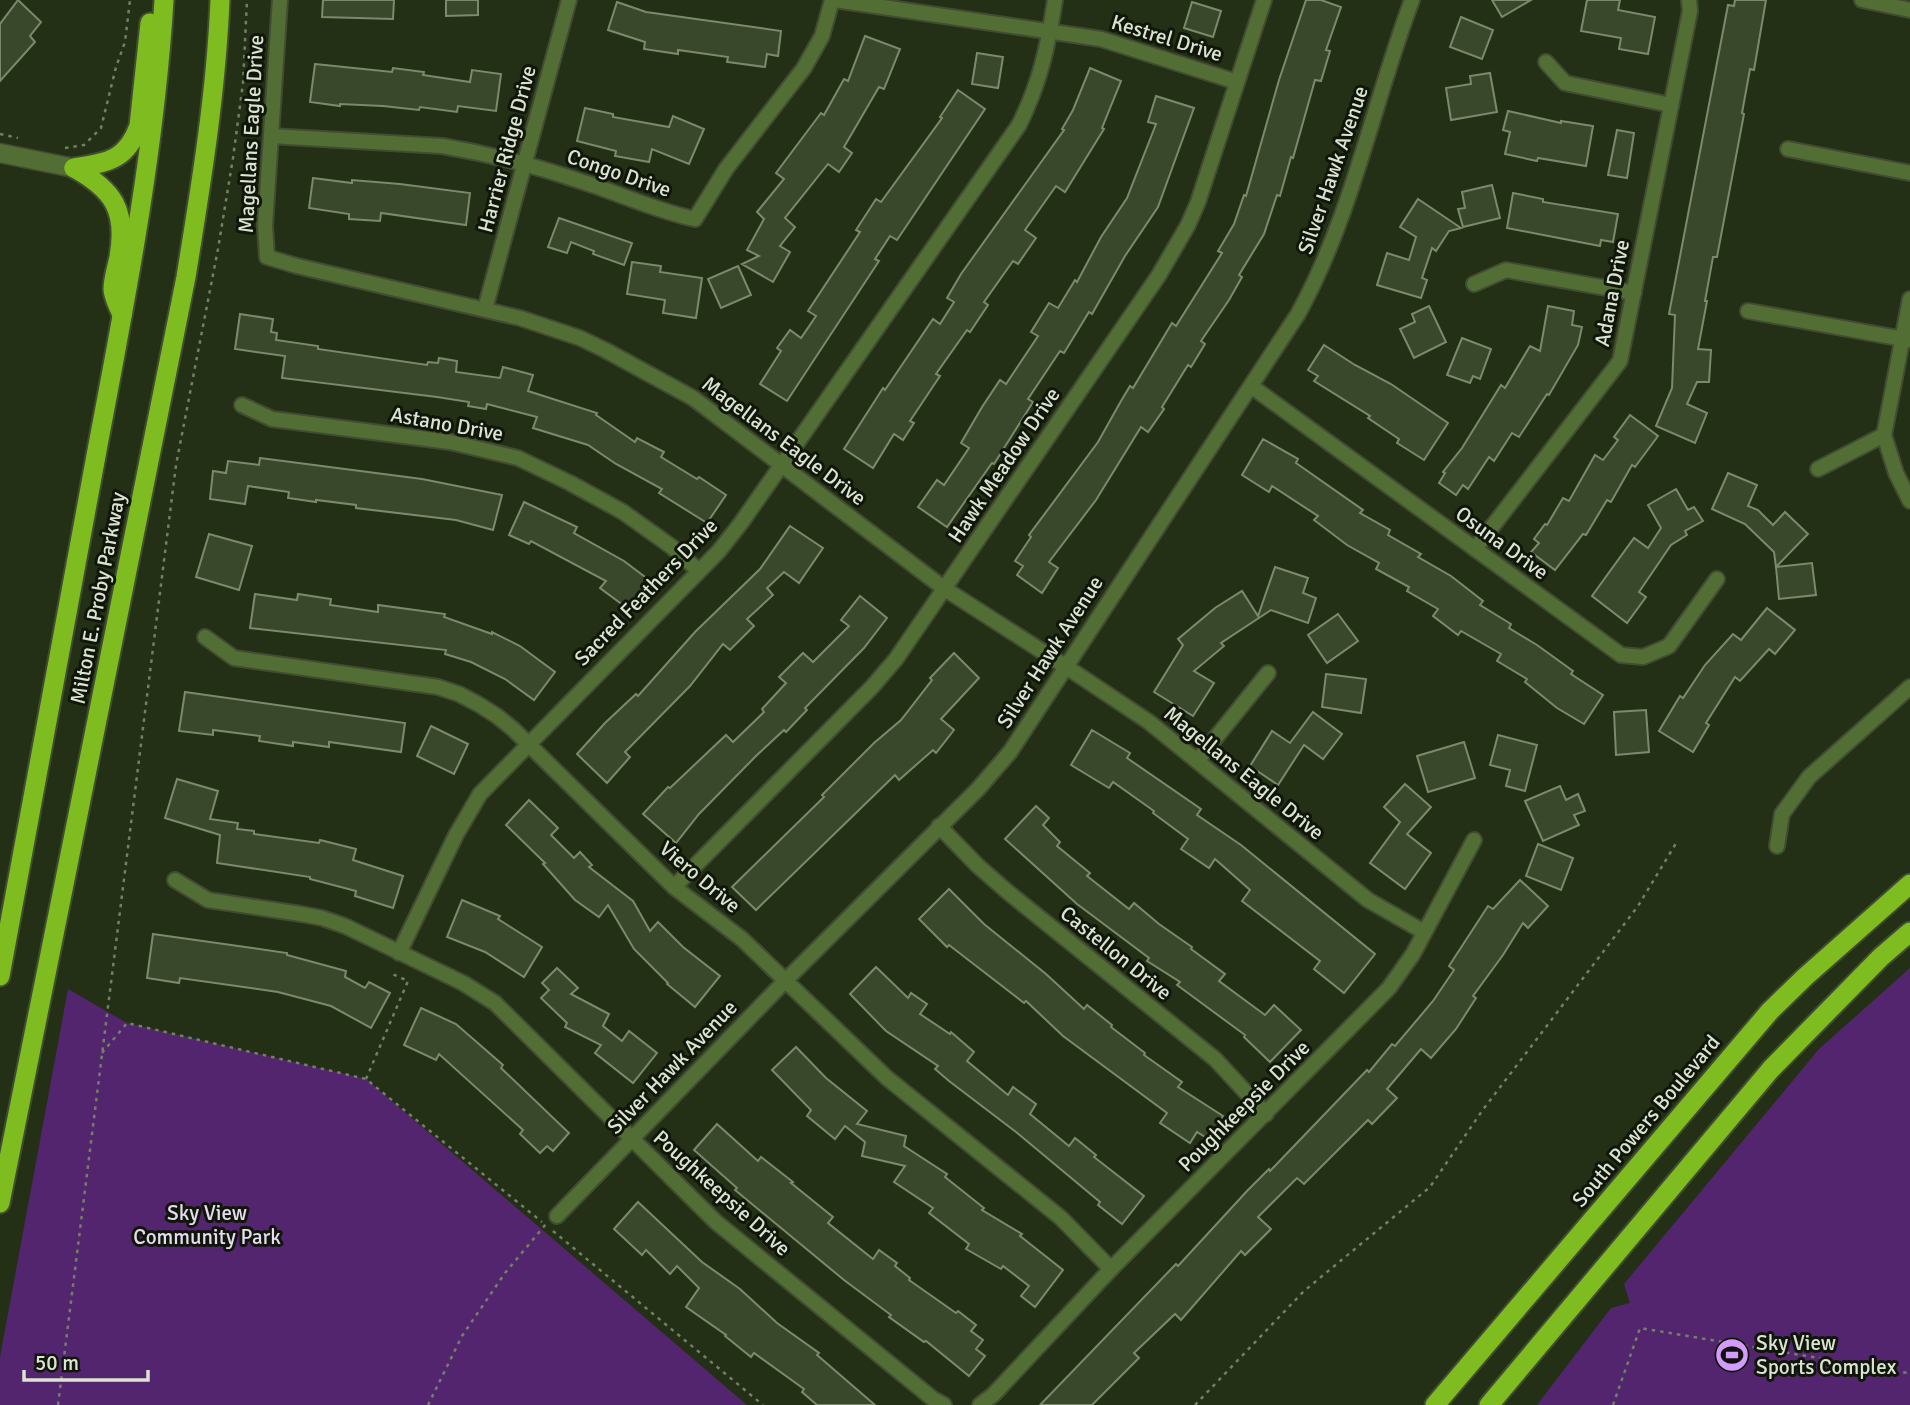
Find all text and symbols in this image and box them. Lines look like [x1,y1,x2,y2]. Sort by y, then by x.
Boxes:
street label: Kestrel Drive [1108,9,1226,67]
street label: Magellans Eagle Drive [233,34,269,234]
street label: Harrier Ridge Drive [472,63,542,235]
street label: Silver Hawk Avenue [1292,83,1374,257]
street label: Congo Drive [563,143,675,203]
street label: Adana Drive [1589,237,1635,349]
street label: Magellans Eagle Drive [697,371,871,511]
street label: Hawk Meadow Drive [942,382,1066,548]
street label: Astano Drive [389,401,505,447]
street label: Milton E. Proby Parkway [65,490,131,706]
street label: Osuna Drive [1451,501,1553,585]
street label: Sacred Feathers Drive [569,513,723,671]
street label: Silver Hawk Avenue [991,571,1109,733]
street label: Magellans Eagle Drive [1159,700,1329,846]
street label: Viero Drive [654,836,746,918]
street label: Castellon Drive [1055,900,1177,1006]
street label: Silver Hawk Avenue [602,995,742,1139]
street label: South Powers Boulevard [1566,1030,1726,1212]
street label: Poughkeepsie Drive [1173,1035,1315,1177]
street label: Poughkeepsie Drive [648,1125,796,1261]
park label: Sky View Community Park [133,1200,281,1250]
place label: Sky View Sports Complex [1756,1330,1897,1380]
sports icon: Sky View Sports Complex [1713,1336,1751,1374]
scale bar [24,1338,149,1382]
text: 50 m [35,1350,79,1376]

